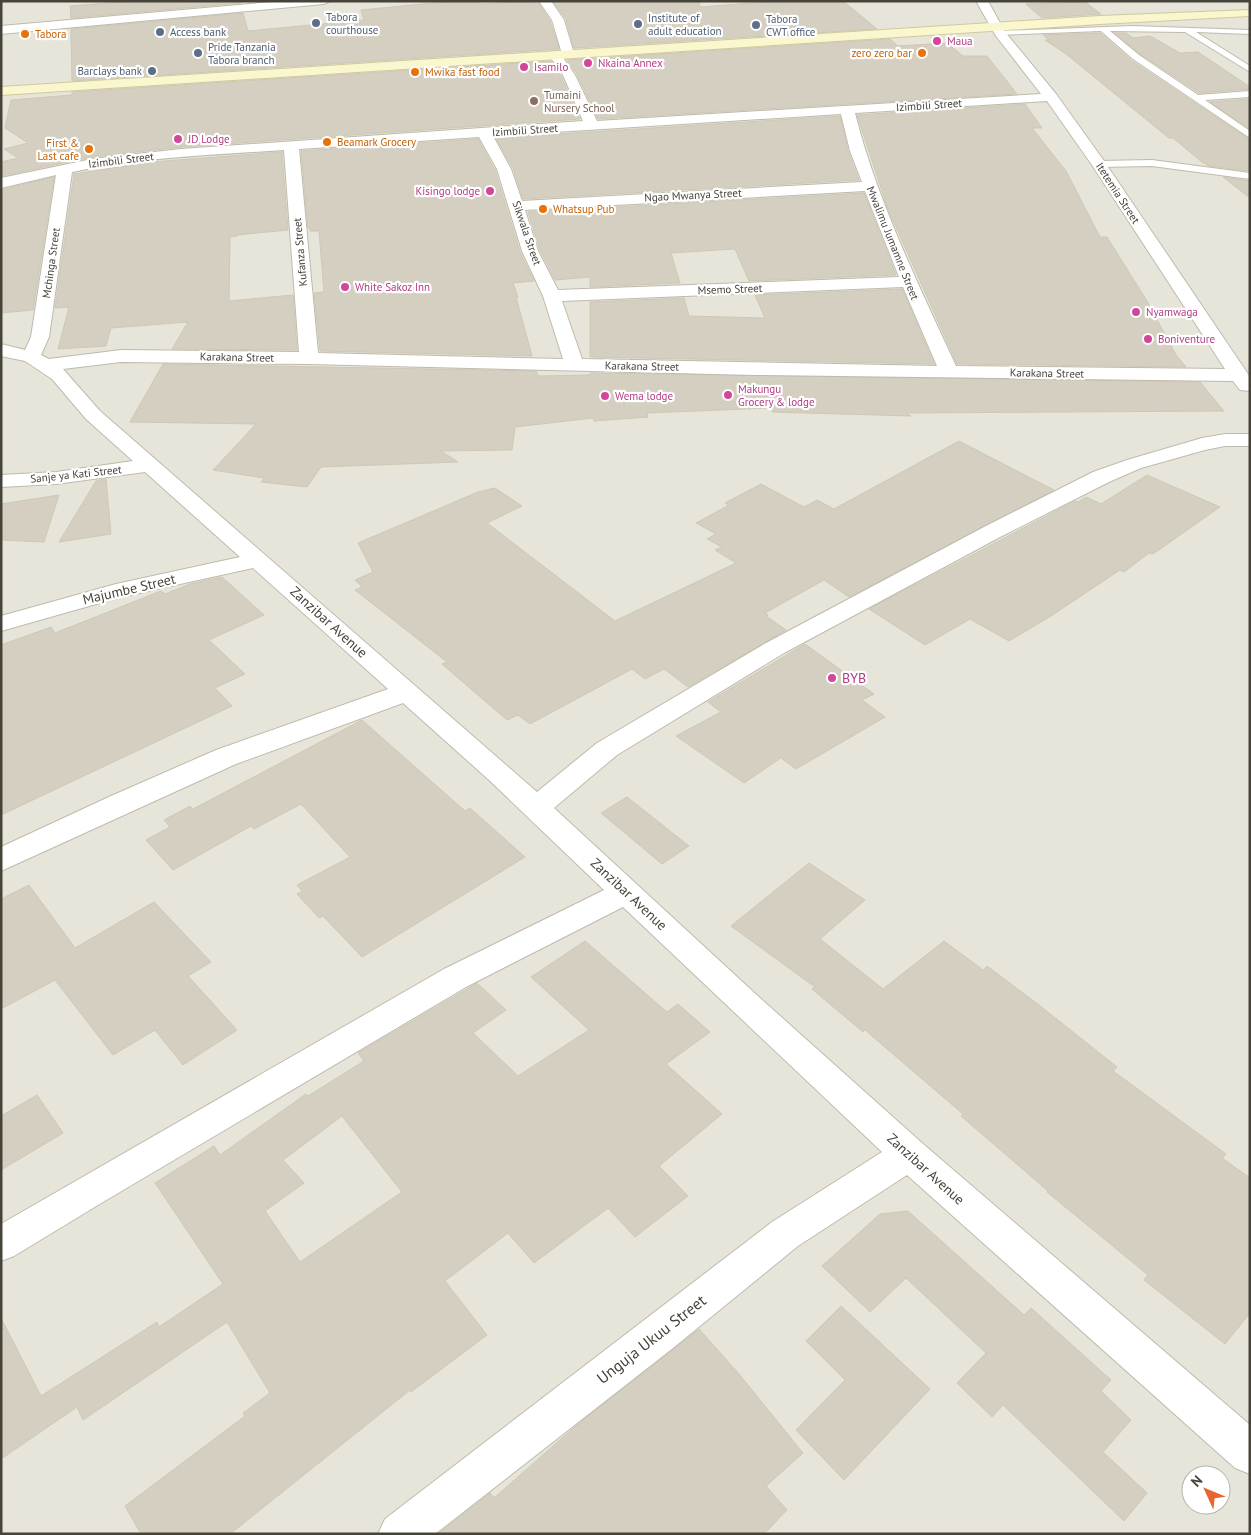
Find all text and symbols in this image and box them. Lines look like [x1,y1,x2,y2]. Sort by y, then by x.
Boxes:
place label: Tabora courthouse [326,10,379,37]
place label: Institute of adult education [648,11,722,38]
place label: Tabora CWT office [766,12,816,39]
marker: Tabora courthouse [310,17,322,29]
marker: Institute of adult education [632,18,644,30]
marker: Tabora CWT office [750,19,762,31]
place label: Access bank [170,25,227,39]
marker: Access bank [154,26,166,38]
place label: Tabora [35,27,66,41]
marker: Tabora [19,28,31,40]
place label: Maua [947,34,973,48]
marker: Maua [931,35,943,47]
place label: Pride Tanzania Tabora branch [208,40,276,67]
place label: zero zero bar [851,46,912,60]
marker: Pride Tanzania Tabora branch [192,47,204,59]
marker: zero zero bar [916,47,928,59]
place label: Nkaina Annex [598,56,663,70]
marker: Nkaina Annex [582,57,594,69]
place label: Isamilo [534,60,568,74]
marker: Isamilo [518,61,530,73]
place label: Barclays bank [77,64,143,78]
marker: Barclays bank [146,65,158,77]
place label: Mwika fast food [425,65,500,79]
marker: Mwika fast food [409,66,421,78]
place label: Tumaini Nursery School [544,88,615,115]
marker: Tumaini Nursery School [528,95,540,107]
street label: Izimbili Street [896,96,963,114]
street label: Izimbili Street [492,121,559,139]
place label: JD Lodge [187,132,230,146]
marker: JD Lodge [172,133,184,145]
place label: Beamark Grocery [337,135,417,149]
place label: First & Last cafe [37,136,79,163]
marker: Beamark Grocery [321,136,333,148]
marker: First & Last cafe [83,143,95,155]
street label: Izimbili Street [87,149,155,171]
street label: Itetemia Street [1093,160,1143,226]
place label: Kisingo lodge [415,184,480,198]
street label: Mwalimu Jumamne Street [864,184,922,302]
marker: Kisingo lodge [484,185,496,197]
street label: Ngao Mwanya Street [644,185,742,205]
street label: Sikwala Street [509,199,545,267]
place label: Whatsup Pub [553,202,614,216]
marker: Whatsup Pub [537,203,549,215]
street label: Kufanza Street [290,217,310,287]
street label: Mchinga Street [39,227,63,299]
place label: White Sakoz Inn [355,280,430,294]
marker: White Sakoz Inn [339,281,351,293]
street label: Msemo Street [697,281,763,297]
place label: Nyamwaga [1146,305,1198,319]
marker: Nyamwaga [1130,306,1142,318]
place label: Boniventure [1158,332,1215,346]
marker: Boniventure [1142,333,1154,345]
street label: Karakana Street [200,349,275,365]
street label: Karakana Street [605,358,680,374]
street label: Karakana Street [1010,365,1085,381]
place label: Makungu Grocery & lodge [738,382,815,409]
place label: Wema lodge [615,389,673,403]
marker: Makungu Grocery & lodge [722,389,734,401]
marker: Wema lodge [599,390,611,402]
street label: Sanje ya Kati Street [30,462,123,486]
street label: Majumbe Street [81,570,177,608]
street label: Zanzibar Avenue [286,582,372,662]
place label: BYB [842,669,866,687]
marker: BYB [826,672,838,684]
street label: Zanzibar Avenue [587,854,671,934]
street label: Zanzibar Avenue [883,1129,969,1209]
street label: Unguja Ukuu Street [592,1290,710,1388]
north arrow [1181,1465,1231,1515]
text: N [1187,1471,1206,1491]

